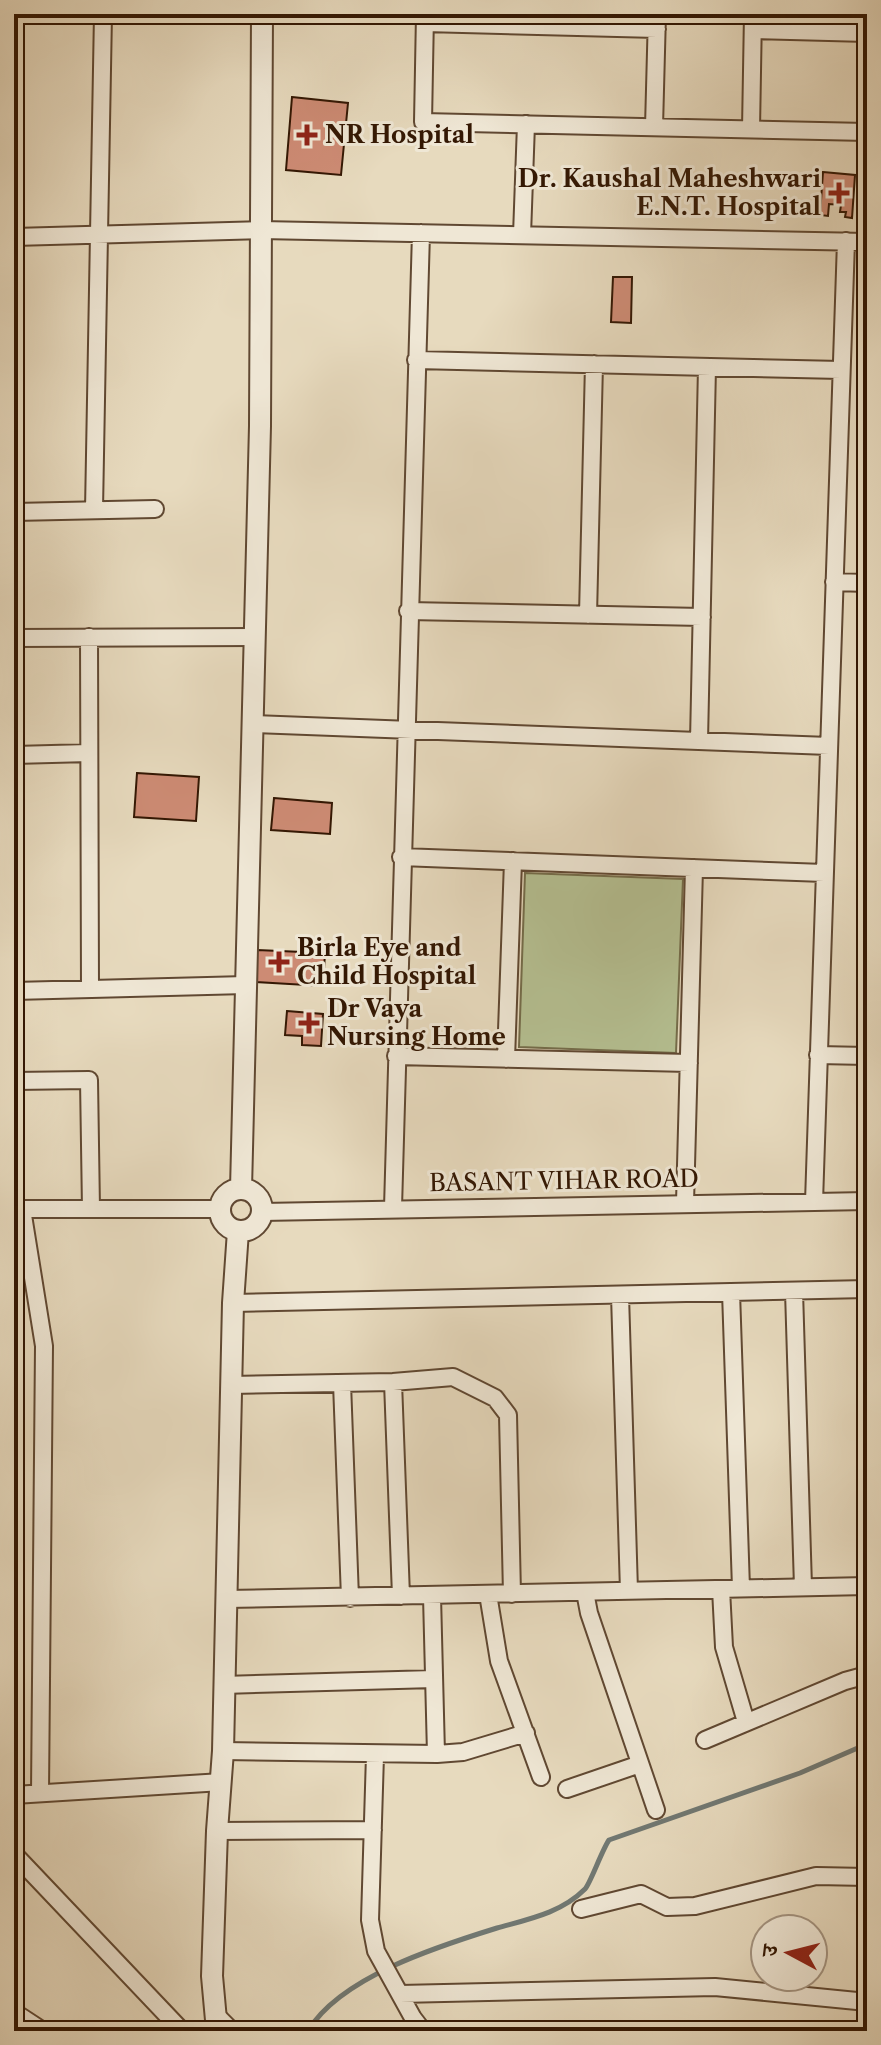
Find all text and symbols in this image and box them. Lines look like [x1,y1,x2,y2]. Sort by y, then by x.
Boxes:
place label: NR Hospital [325,120,474,149]
marker: NR Hospital [296,124,318,146]
place label: Dr. Kaushal Maheshwari E.N.T. Hospital [518,164,821,221]
marker: Dr. Kaushal Maheshwari E.N.T. Hospital [828,182,850,204]
place label: Birla Eye and Child Hospital [297,933,476,990]
marker: Birla Eye and Child Hospital [268,951,290,973]
place label: Dr Vaya Nursing Home [327,994,506,1051]
marker: Dr Vaya Nursing Home [298,1012,320,1034]
street label: BASANT VIHAR ROAD [429,1164,699,1197]
north arrow [749,1913,829,1993]
text: उ [755,1942,784,1960]

